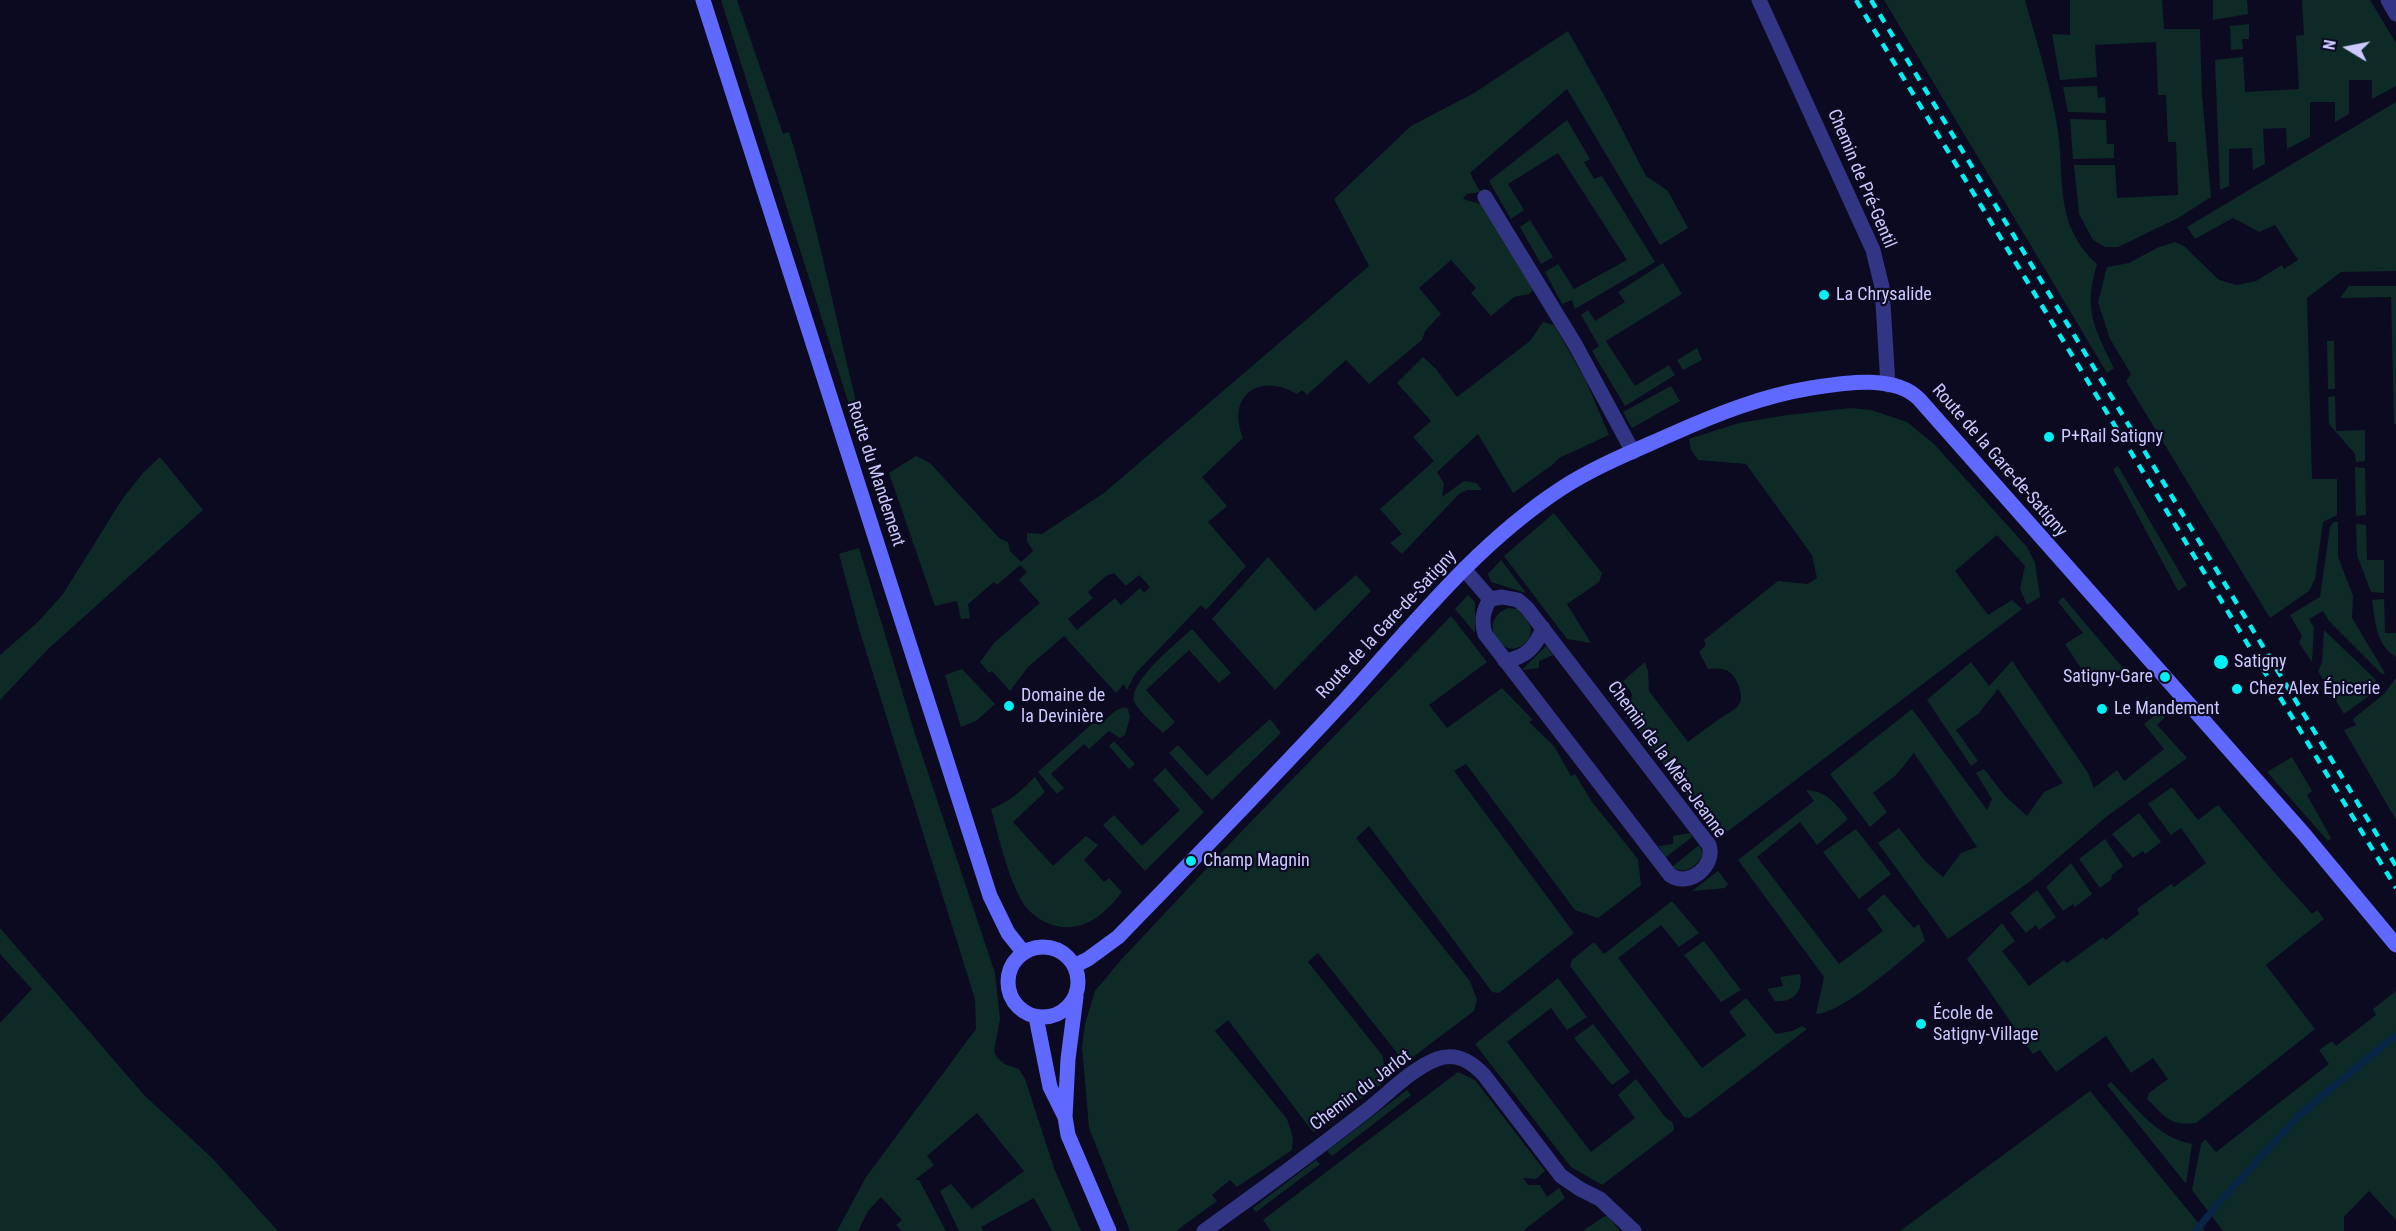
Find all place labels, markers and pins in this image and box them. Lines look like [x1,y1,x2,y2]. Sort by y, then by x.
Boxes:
place label: La Chrysalide [1836,284,1932,306]
marker: La Chrysalide [1817,288,1831,302]
place label: P+Rail Satigny [2061,426,2163,448]
marker: P+Rail Satigny [2042,430,2056,444]
place label: Satigny [2234,651,2287,673]
marker: Satigny [2212,653,2230,671]
place label: Satigny-Gare [2063,666,2153,688]
marker: Satigny-Gare [2158,670,2172,684]
place label: Chez Alex Épicerie [2249,678,2380,700]
marker: Chez Alex Épicerie [2230,682,2244,696]
place label: Domaine de la Devinière [1021,685,1105,728]
place label: Le Mandement [2114,698,2219,720]
marker: Domaine de la Devinière [1002,699,1016,713]
marker: Le Mandement [2095,702,2109,716]
place label: Champ Magnin [1203,850,1310,872]
marker: Champ Magnin [1184,854,1198,868]
place label: École de Satigny-Village [1933,1003,2038,1046]
marker: École de Satigny-Village [1914,1017,1928,1031]

